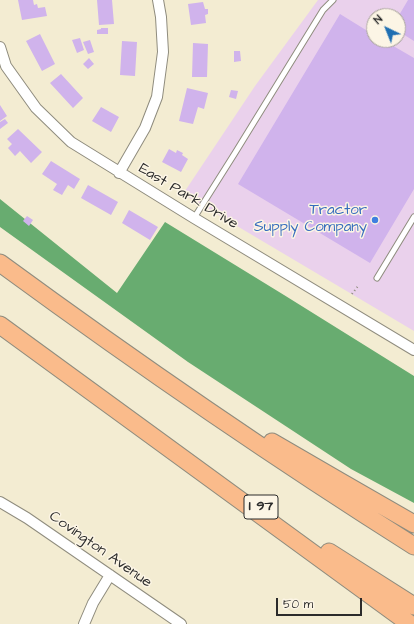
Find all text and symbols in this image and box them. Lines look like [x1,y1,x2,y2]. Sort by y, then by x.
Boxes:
north arrow [366,8,406,48]
text: N [371,12,386,27]
street label: East Park Drive [135,160,241,234]
place label: Tractor Supply Company [254,202,367,237]
marker: Tractor Supply Company [370,215,380,225]
road number: I 97 [244,495,278,519]
street label: Covington Avenue [45,508,155,592]
scale bar [278,590,364,616]
text: 50 m [283,596,313,613]

